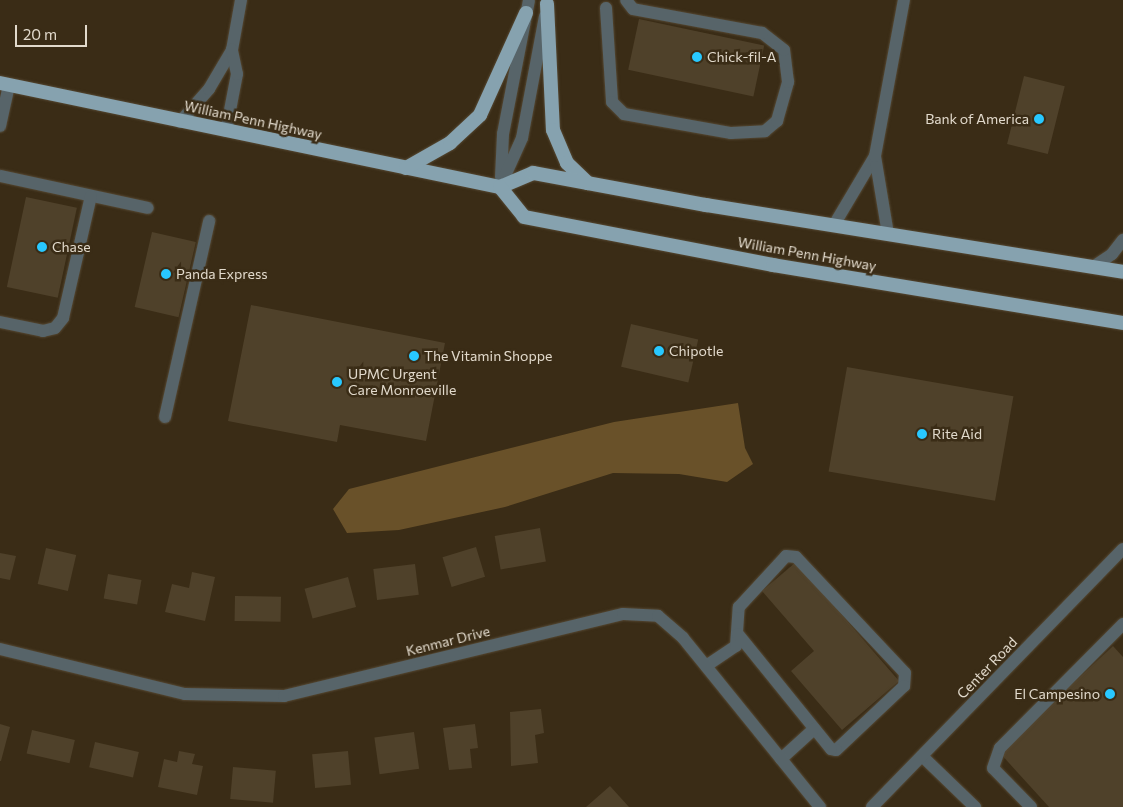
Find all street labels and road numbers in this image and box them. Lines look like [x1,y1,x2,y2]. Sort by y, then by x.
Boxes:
street label: William Penn Highway [183,97,323,143]
street label: William Penn Highway [736,234,878,274]
street label: Kenmar Drive [404,622,492,660]
street label: Center Road [954,634,1020,702]

